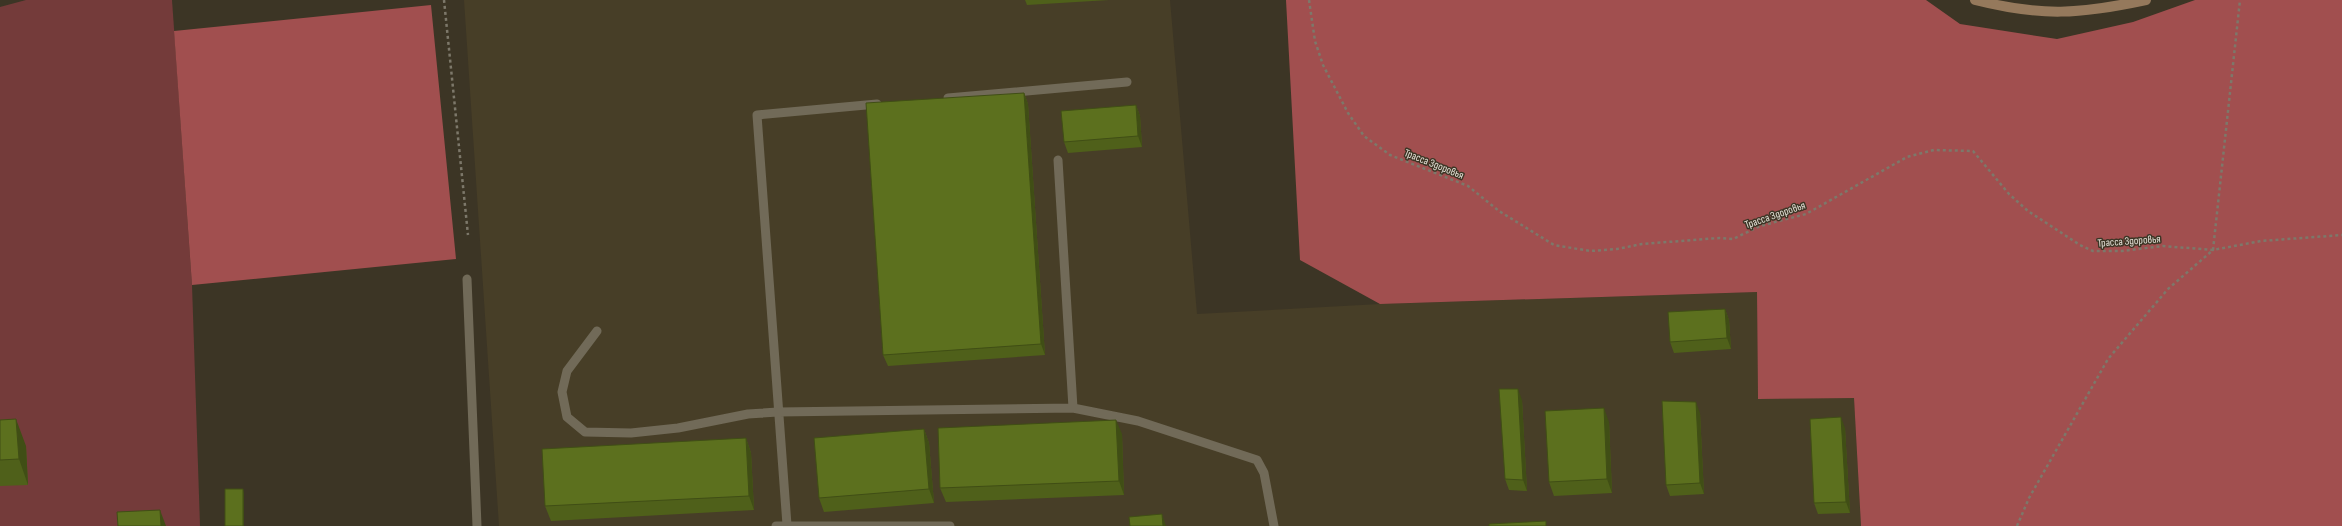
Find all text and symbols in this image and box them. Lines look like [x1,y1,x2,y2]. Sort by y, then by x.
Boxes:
street label: Трасса Здоровья [1402,146,1466,182]
street label: Трасса Здоровья [1743,199,1807,231]
street label: Трасса Здоровья [2097,232,2161,250]

